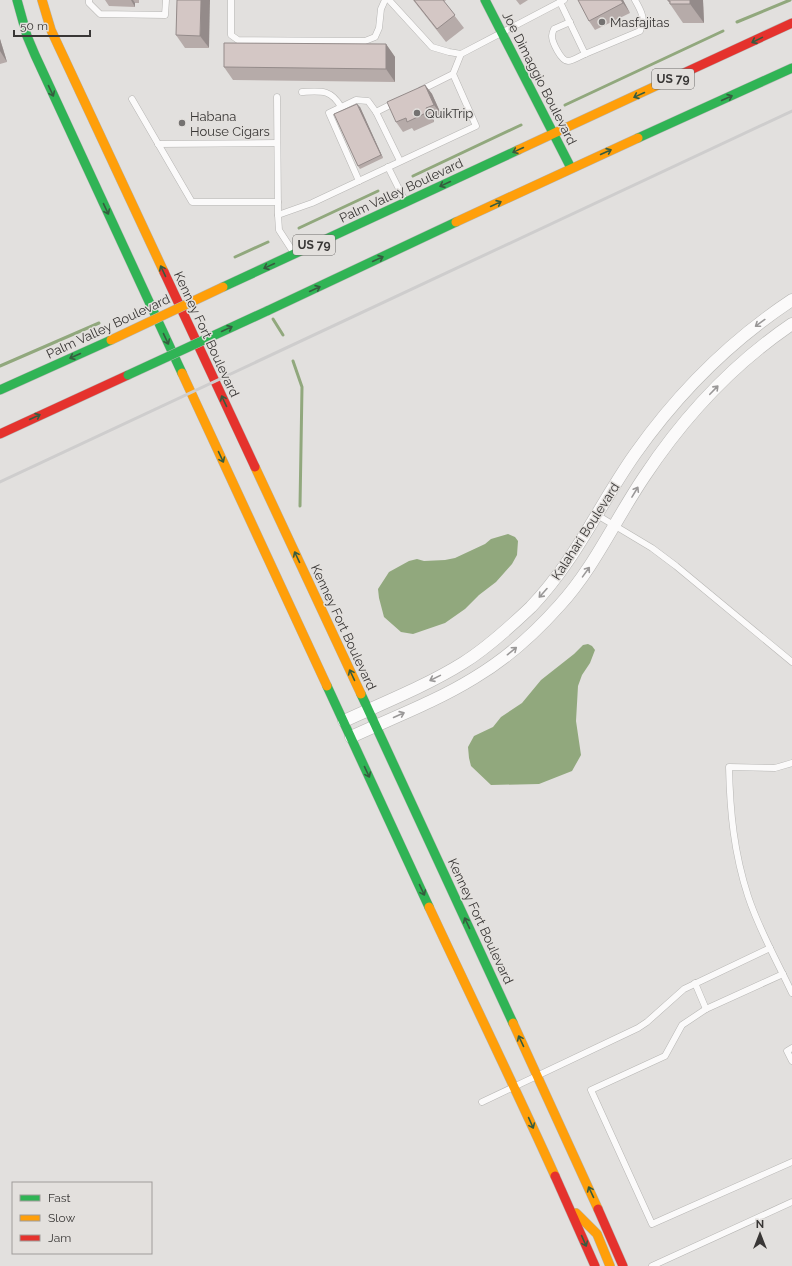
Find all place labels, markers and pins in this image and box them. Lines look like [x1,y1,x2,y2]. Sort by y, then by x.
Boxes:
place label: Masfajitas [610,15,670,30]
marker: Masfajitas [597,17,607,27]
place label: QuikTrip [425,106,473,121]
marker: QuikTrip [412,108,422,118]
place label: Habana House Cigars [190,109,270,139]
marker: Habana House Cigars [177,118,187,128]

